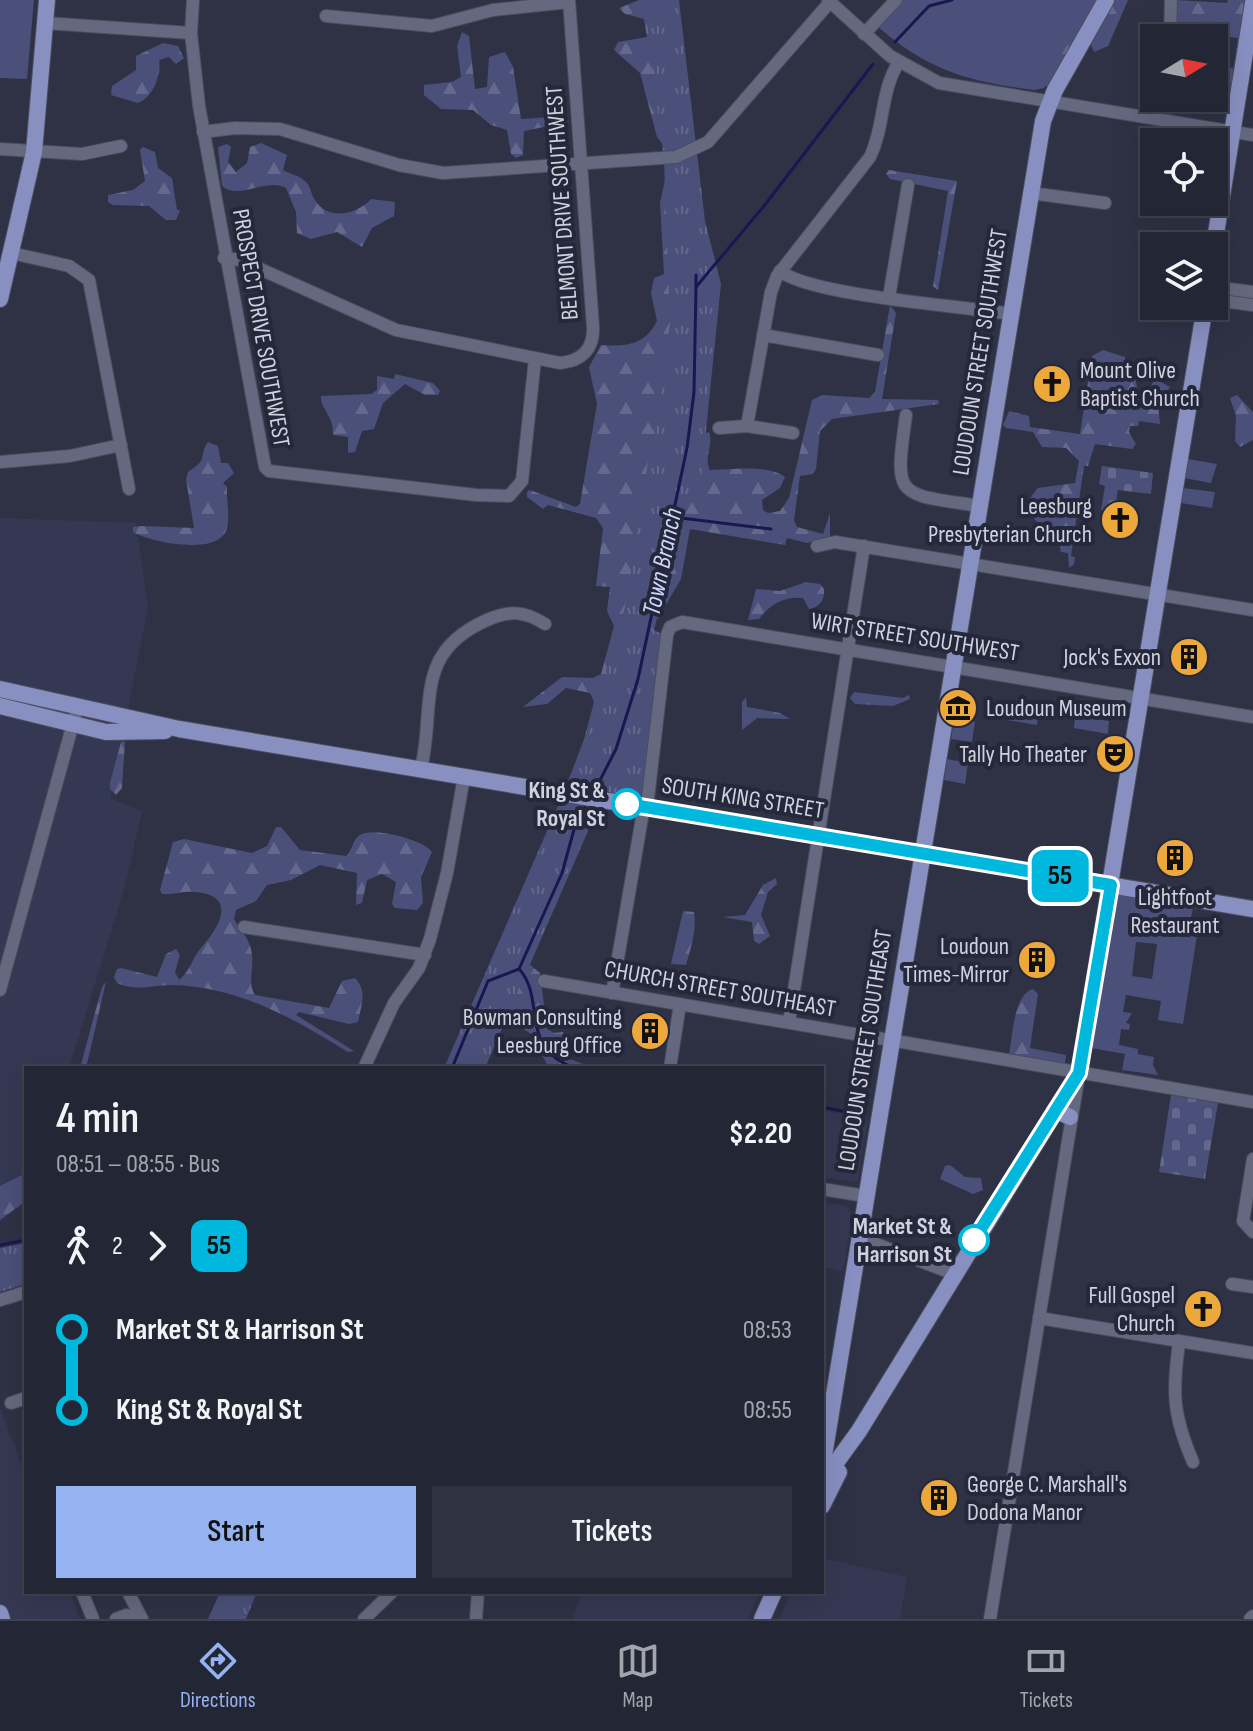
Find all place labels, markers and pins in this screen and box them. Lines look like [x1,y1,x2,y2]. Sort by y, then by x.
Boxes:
place label: Mount Olive Baptist Church [1080,356,1200,413]
church icon: Mount Olive Baptist Church [1031,363,1073,405]
place label: Leesburg Presbyterian Church [928,492,1092,549]
church icon: Leesburg Presbyterian Church [1099,499,1141,541]
building icon: Jock's Exxon [1168,636,1210,678]
place label: Jock's Exxon [1062,643,1161,672]
museum icon: Loudoun Museum [937,687,979,729]
place label: Loudoun Museum [986,694,1127,723]
theatre icon: Tally Ho Theater [1094,733,1136,775]
place label: Tally Ho Theater [959,740,1087,769]
place label: King St & Royal St [529,776,605,833]
marker: King St & Royal St [612,789,642,819]
building icon: Lightfoot Restaurant [1154,837,1196,879]
place label: Lightfoot Restaurant [1130,883,1220,940]
place label: Loudoun Times-Mirror [903,932,1009,989]
building icon: Loudoun Times-Mirror [1016,939,1058,981]
place label: Bowman Consulting Leesburg Office [463,1003,622,1060]
building icon: Bowman Consulting Leesburg Office [629,1010,671,1052]
place label: Market St & Harrison St [853,1212,952,1269]
marker: Market St & Harrison St [959,1225,989,1255]
place label: Full Gospel Church [1089,1281,1175,1338]
church icon: Full Gospel Church [1182,1288,1224,1330]
place label: George C. Marshall's Dodona Manor [967,1470,1127,1527]
building icon: George C. Marshall's Dodona Manor [918,1477,960,1519]

